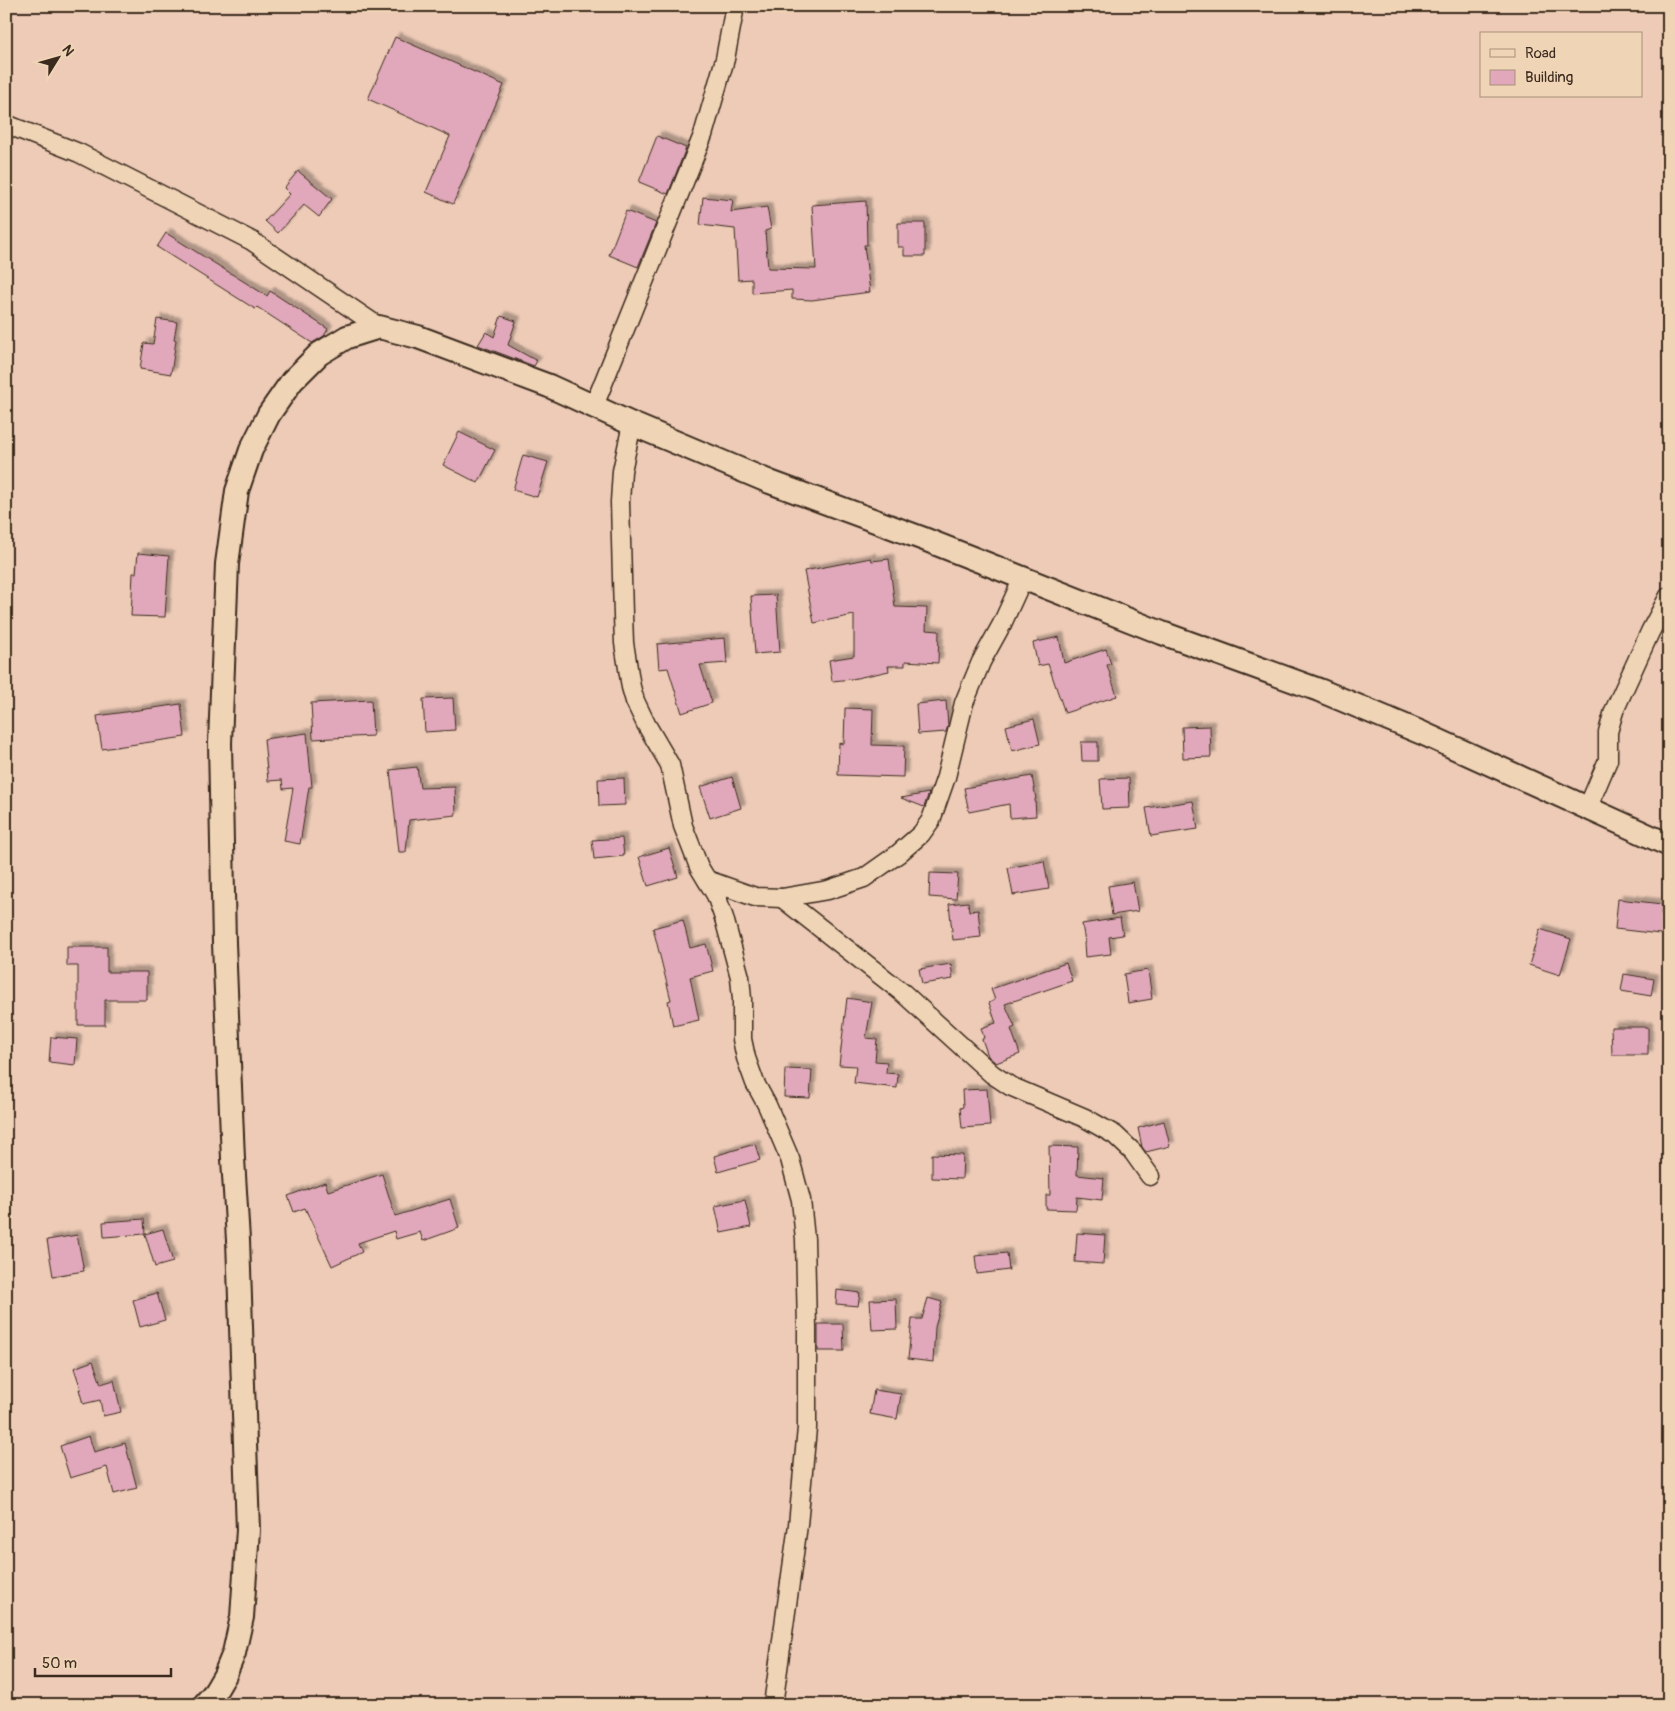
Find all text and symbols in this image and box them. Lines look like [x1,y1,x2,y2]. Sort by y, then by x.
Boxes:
north arrow [32,32,82,82]
legend [1480,32,1642,98]
text: N [58,42,78,59]
text: Road [1525,44,1556,63]
text: Building [1525,68,1573,87]
scale bar [35,1646,171,1678]
text: 50 m [42,1654,77,1673]

